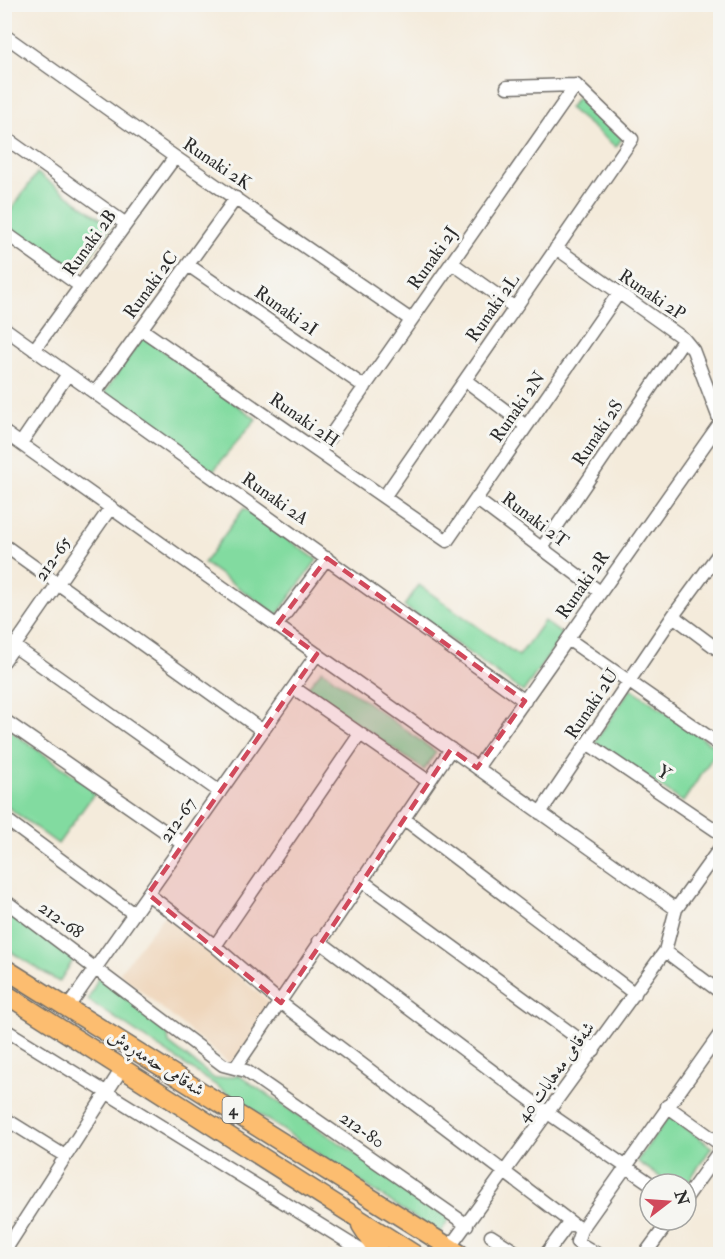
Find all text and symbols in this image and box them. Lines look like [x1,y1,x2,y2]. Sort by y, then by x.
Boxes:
street label: Runaki 2K [178,133,256,195]
street label: Runaki 2B [58,205,122,281]
street label: Runaki 2J [403,222,463,294]
street label: Runaki 2C [119,247,183,323]
street label: Runaki 2P [614,264,690,326]
street label: Runaki 2L [461,269,525,347]
street label: Runaki 2I [250,281,322,341]
street label: Runaki 2N [485,367,551,447]
street label: Runaki 2H [265,388,343,452]
street label: Runaki 2S [567,395,629,471]
street label: Runaki 2A [237,468,313,531]
street label: Runaki 2T [497,487,574,553]
street label: 212-65 [29,532,77,586]
street label: Runaki 2R [551,546,615,624]
street label: Runaki 2U [560,664,624,744]
street label: Y [652,760,676,786]
street label: 212-67 [154,793,202,847]
street label: 212-68 [34,896,88,944]
street label: شەقامی مەهابات 40 [512,1017,600,1127]
street label: شەقامی حەمەڕەش [102,1024,208,1104]
road number: 4 [222,1097,244,1123]
street label: 212-80 [335,1106,389,1154]
north arrow [638,1172,698,1232]
text: N [669,1187,693,1208]

